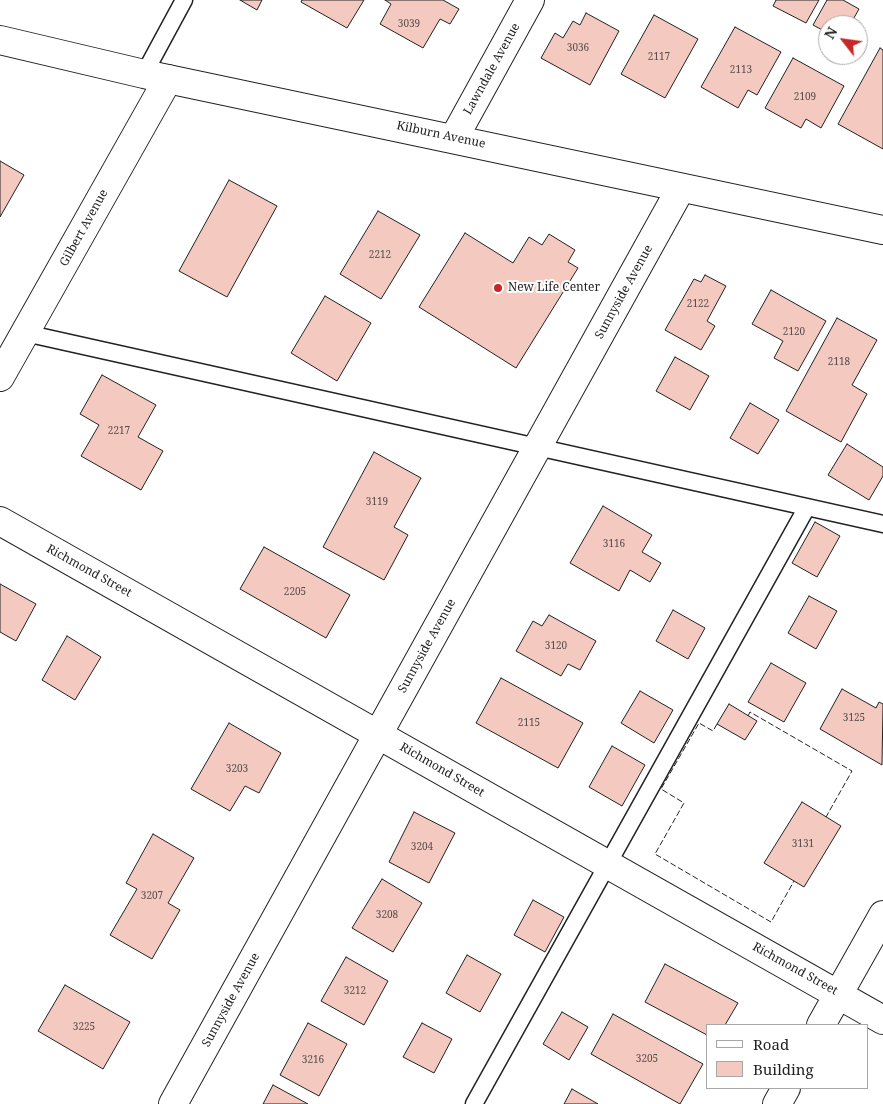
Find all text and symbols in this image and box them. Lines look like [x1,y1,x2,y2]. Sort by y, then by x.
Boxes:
north arrow [818,15,868,65]
house number: 3039 [398,18,420,30]
street label: Lawndale Avenue [461,21,523,117]
text: N [819,23,841,42]
house number: 3036 [567,42,589,54]
house number: 2117 [648,51,670,63]
house number: 2113 [730,64,752,76]
house number: 2109 [794,91,816,103]
street label: Kilburn Avenue [395,119,487,151]
street label: Gilbert Avenue [57,187,111,269]
street label: Sunnyside Avenue [592,242,656,342]
house number: 2212 [369,249,391,261]
place label: New Life Center [508,281,600,295]
marker: New Life Center [492,282,504,294]
house number: 2122 [687,298,709,310]
house number: 2120 [783,326,805,338]
house number: 2118 [828,356,850,368]
house number: 2217 [108,425,130,437]
house number: 3119 [366,496,388,508]
house number: 3116 [603,538,625,550]
street label: Richmond Street [44,542,134,600]
house number: 2205 [284,586,306,598]
street label: Sunnyside Avenue [395,596,459,696]
house number: 3120 [545,640,567,652]
house number: 3125 [843,712,865,724]
house number: 2115 [518,717,540,729]
street label: Richmond Street [397,740,487,800]
house number: 3203 [226,763,248,775]
house number: 3131 [792,838,814,850]
house number: 3204 [411,841,433,853]
house number: 3207 [141,890,163,902]
house number: 3208 [376,909,398,921]
street label: Richmond Street [750,940,840,998]
street label: Sunnyside Avenue [199,950,263,1050]
house number: 3212 [344,985,366,997]
house number: 3225 [73,1021,95,1033]
legend [706,1024,868,1089]
text: Road [753,1034,789,1054]
house number: 3205 [636,1053,658,1065]
house number: 3216 [302,1054,324,1066]
text: Building [753,1059,814,1079]

